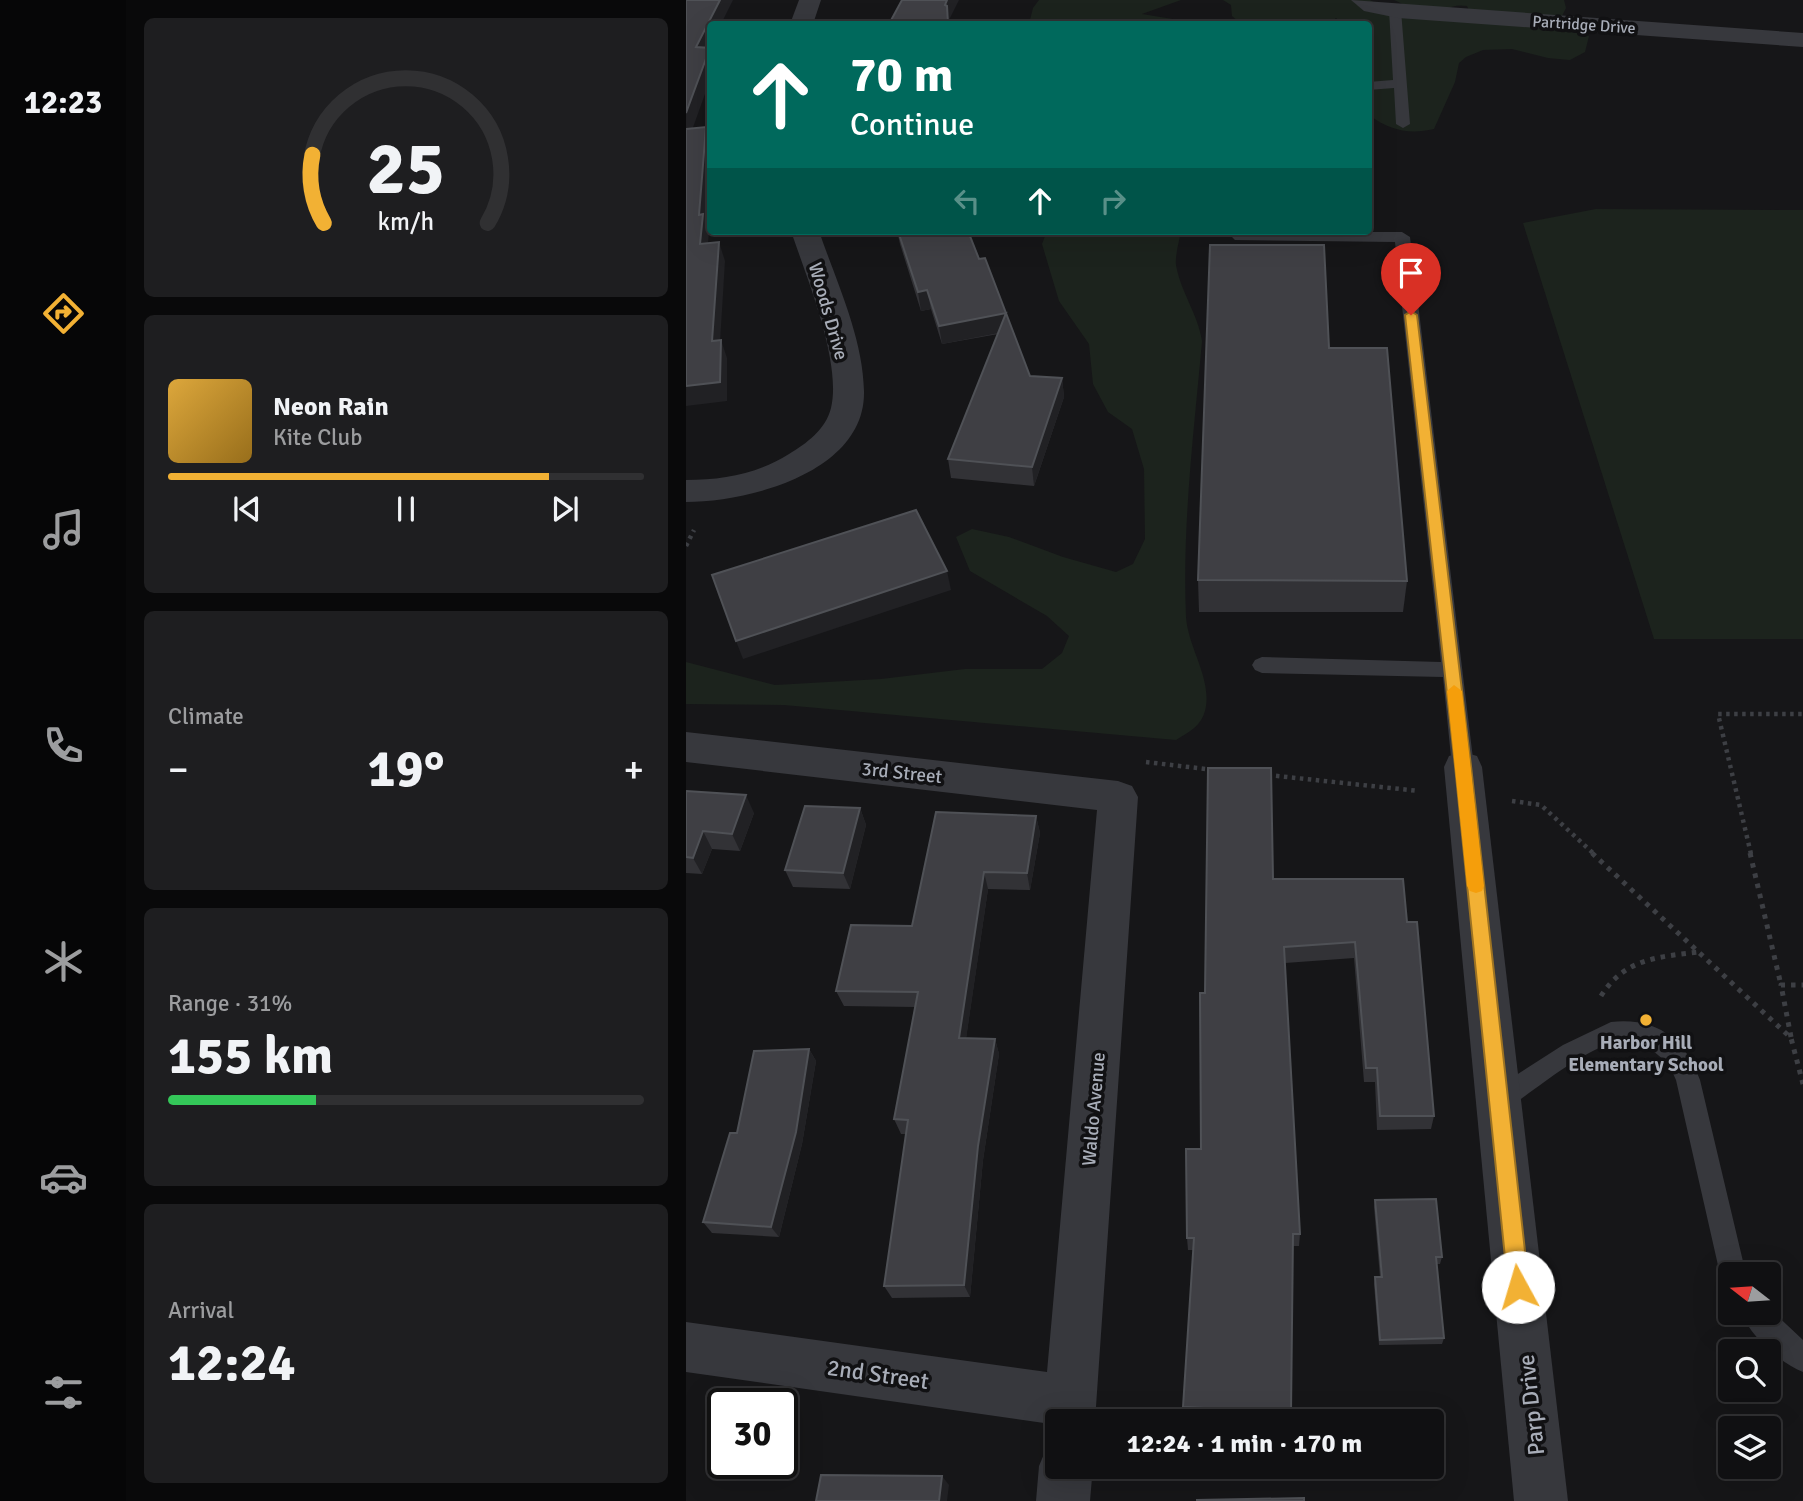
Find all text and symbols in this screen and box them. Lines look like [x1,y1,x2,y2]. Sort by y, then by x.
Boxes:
street label: Partridge Drive [1532,11,1636,39]
text: 70 m [850,45,953,105]
icon: ahead [735,49,826,140]
text: 12:23 [24,83,102,122]
text: Continue [850,105,974,144]
text: 25 [367,126,445,215]
icon: left [948,182,986,220]
icon: ahead [1021,182,1059,220]
icon: right [1094,182,1132,220]
text: km/h [378,206,434,237]
pin [1381,243,1441,315]
icon: arrive [1392,254,1430,292]
street label: Woods Drive [803,260,853,363]
icon: directions [39,289,88,338]
text: Neon Rain [273,391,389,423]
text: Kite Club [273,423,362,452]
icon: previous [228,490,266,528]
icon: pause [387,490,425,528]
icon: next [546,490,584,528]
icon: music [39,505,88,554]
text: Climate [168,702,244,731]
icon: phone [39,721,88,770]
text: 19° [368,737,444,801]
text: − [168,746,189,793]
text: + [623,746,644,793]
street label: 3rd Street [860,757,944,789]
icon: climate [39,937,88,986]
text: Range · 31% [168,989,292,1018]
marker: Harbor Hill Elementary School [1638,1012,1654,1028]
text: 155 km [168,1024,333,1088]
place label: Harbor Hill Elementary School [1568,1031,1724,1077]
street label: Waldo Avenue [1077,1051,1111,1167]
icon: car [39,1153,88,1202]
position arrow [1481,1250,1555,1324]
north arrow [1718,1262,1782,1325]
map controls [1718,1262,1781,1479]
text: Arrival [168,1296,234,1325]
text: 12:24 [168,1331,296,1395]
button: search [1718,1339,1781,1402]
street label: 2nd Street [825,1353,931,1396]
street label: Parp Drive [1512,1353,1551,1457]
icon: filters [39,1368,88,1417]
speed limit sign: 30 [707,1388,798,1479]
button: layers [1718,1416,1781,1479]
text: 12:24 · 1 min · 170 m [1127,1428,1362,1460]

